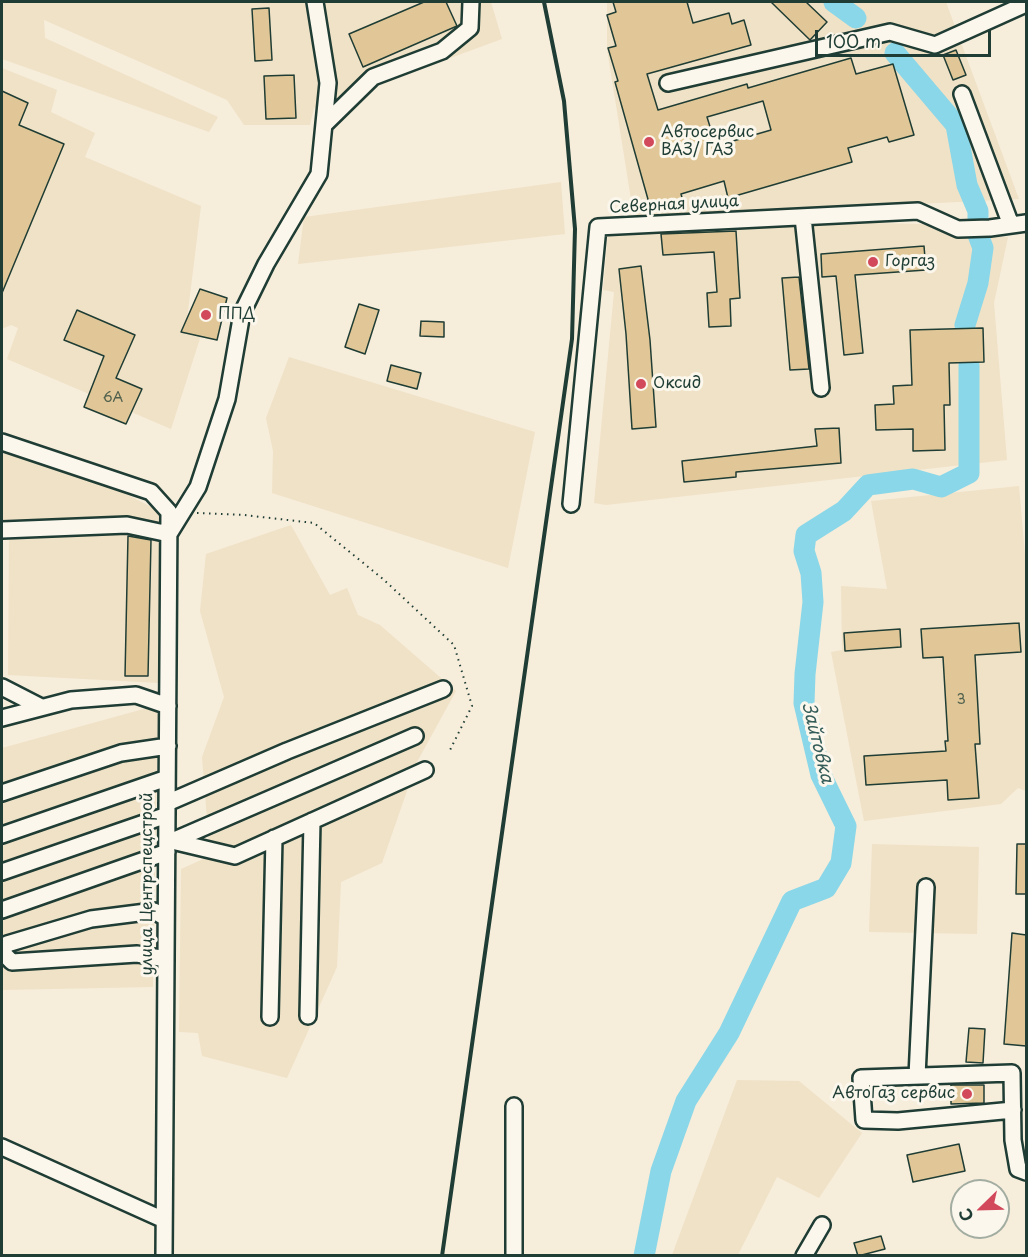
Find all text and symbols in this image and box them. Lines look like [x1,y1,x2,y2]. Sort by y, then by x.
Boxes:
scale bar [818,18,994,56]
text: 100 m [826,27,881,54]
place label: Автосервис ВАЗ/ ГАЗ [661,123,754,161]
marker: Автосервис ВАЗ/ ГАЗ [642,135,656,149]
street label: Северная улица [609,192,739,218]
place label: Горгаз [885,252,935,272]
marker: Горгаз [866,255,880,269]
place label: ППД [218,305,255,325]
marker: ППД [199,308,213,322]
place label: Оксид [653,374,701,394]
marker: Оксид [634,377,648,391]
house number: 6А [103,390,123,406]
house number: 3 [956,692,966,708]
water label: Зайтовка [797,700,837,786]
street label: улица Центрспецстрой [138,793,158,975]
place label: АвтоГаз сервис [832,1084,955,1104]
marker: АвтоГаз сервис [960,1087,974,1101]
north arrow [950,1179,1010,1239]
text: С [952,1205,979,1225]

